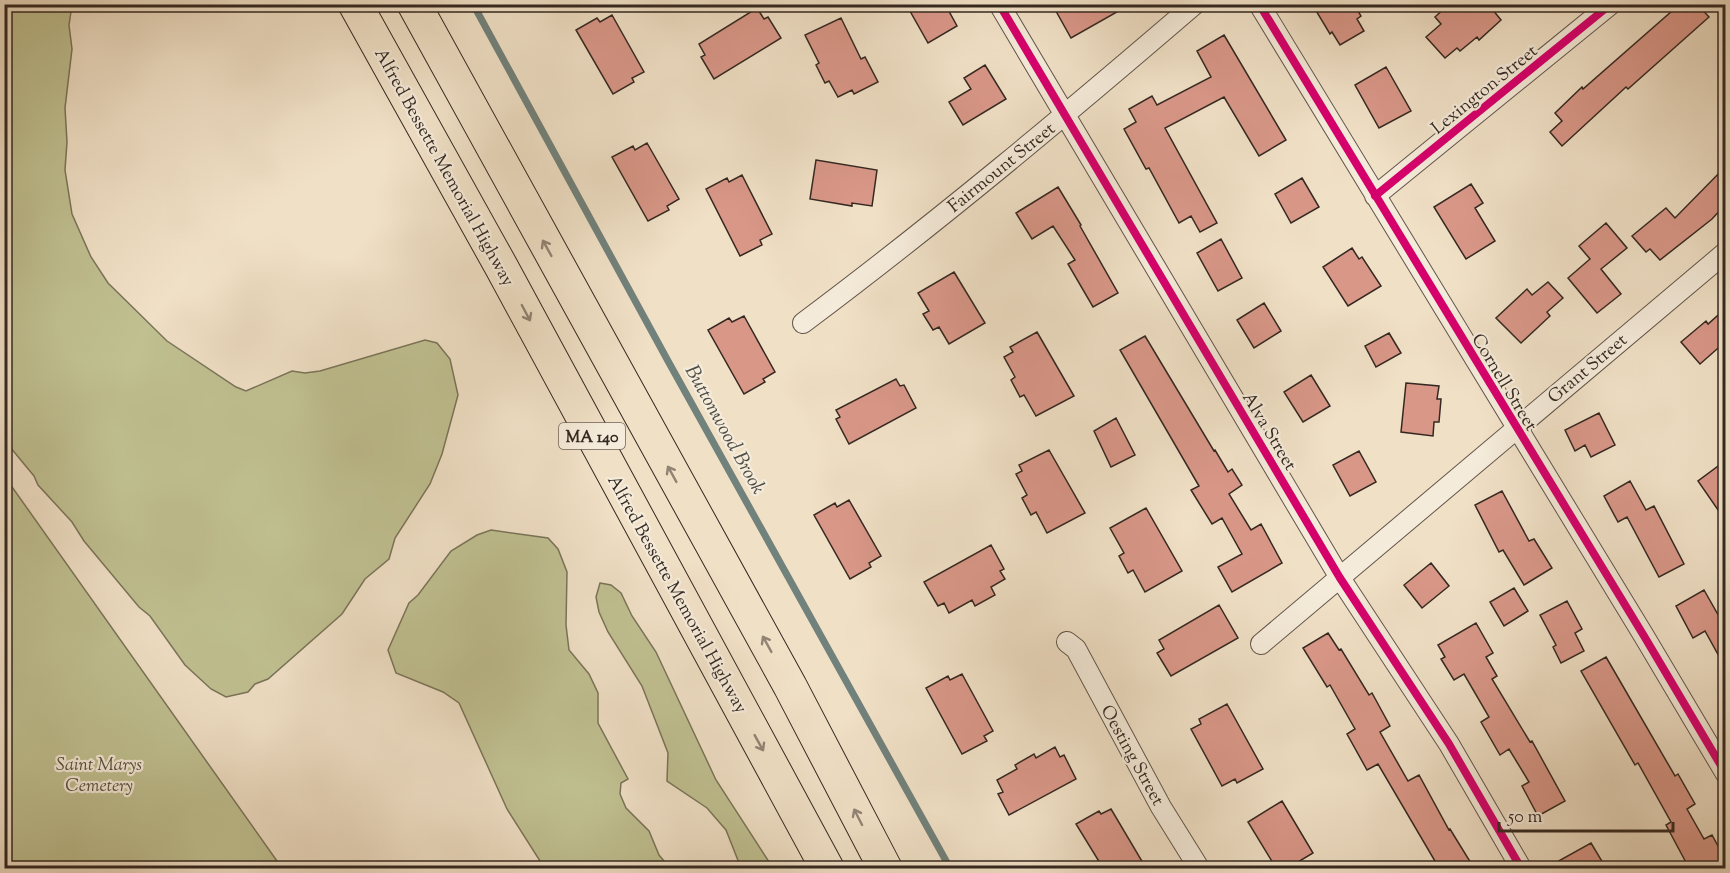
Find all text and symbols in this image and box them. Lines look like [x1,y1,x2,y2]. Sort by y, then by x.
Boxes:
street label: Lexington Street [1426,39,1544,142]
street label: Alfred Bessette Memorial Highway [367,44,520,292]
street label: Fairmount Street [943,117,1062,220]
one-way arrow [541,240,553,257]
one-way arrow [520,304,532,321]
street label: Grant Street [1543,328,1634,411]
street label: Cornell Street [1464,329,1543,437]
water label: Buttonwood Brook [676,360,771,500]
street label: Alva Street [1235,388,1302,476]
road number: MA 140 [559,423,625,449]
one-way arrow [666,466,678,483]
street label: Alfred Bessette Memorial Highway [600,471,753,719]
one-way arrow [761,636,773,653]
street label: Oesting Street [1093,701,1170,811]
one-way arrow [753,734,765,751]
park label: Saint Marys Cemetery [56,753,142,800]
scale bar [1499,795,1673,833]
text: 50 m [1507,805,1543,831]
one-way arrow [852,809,864,826]

